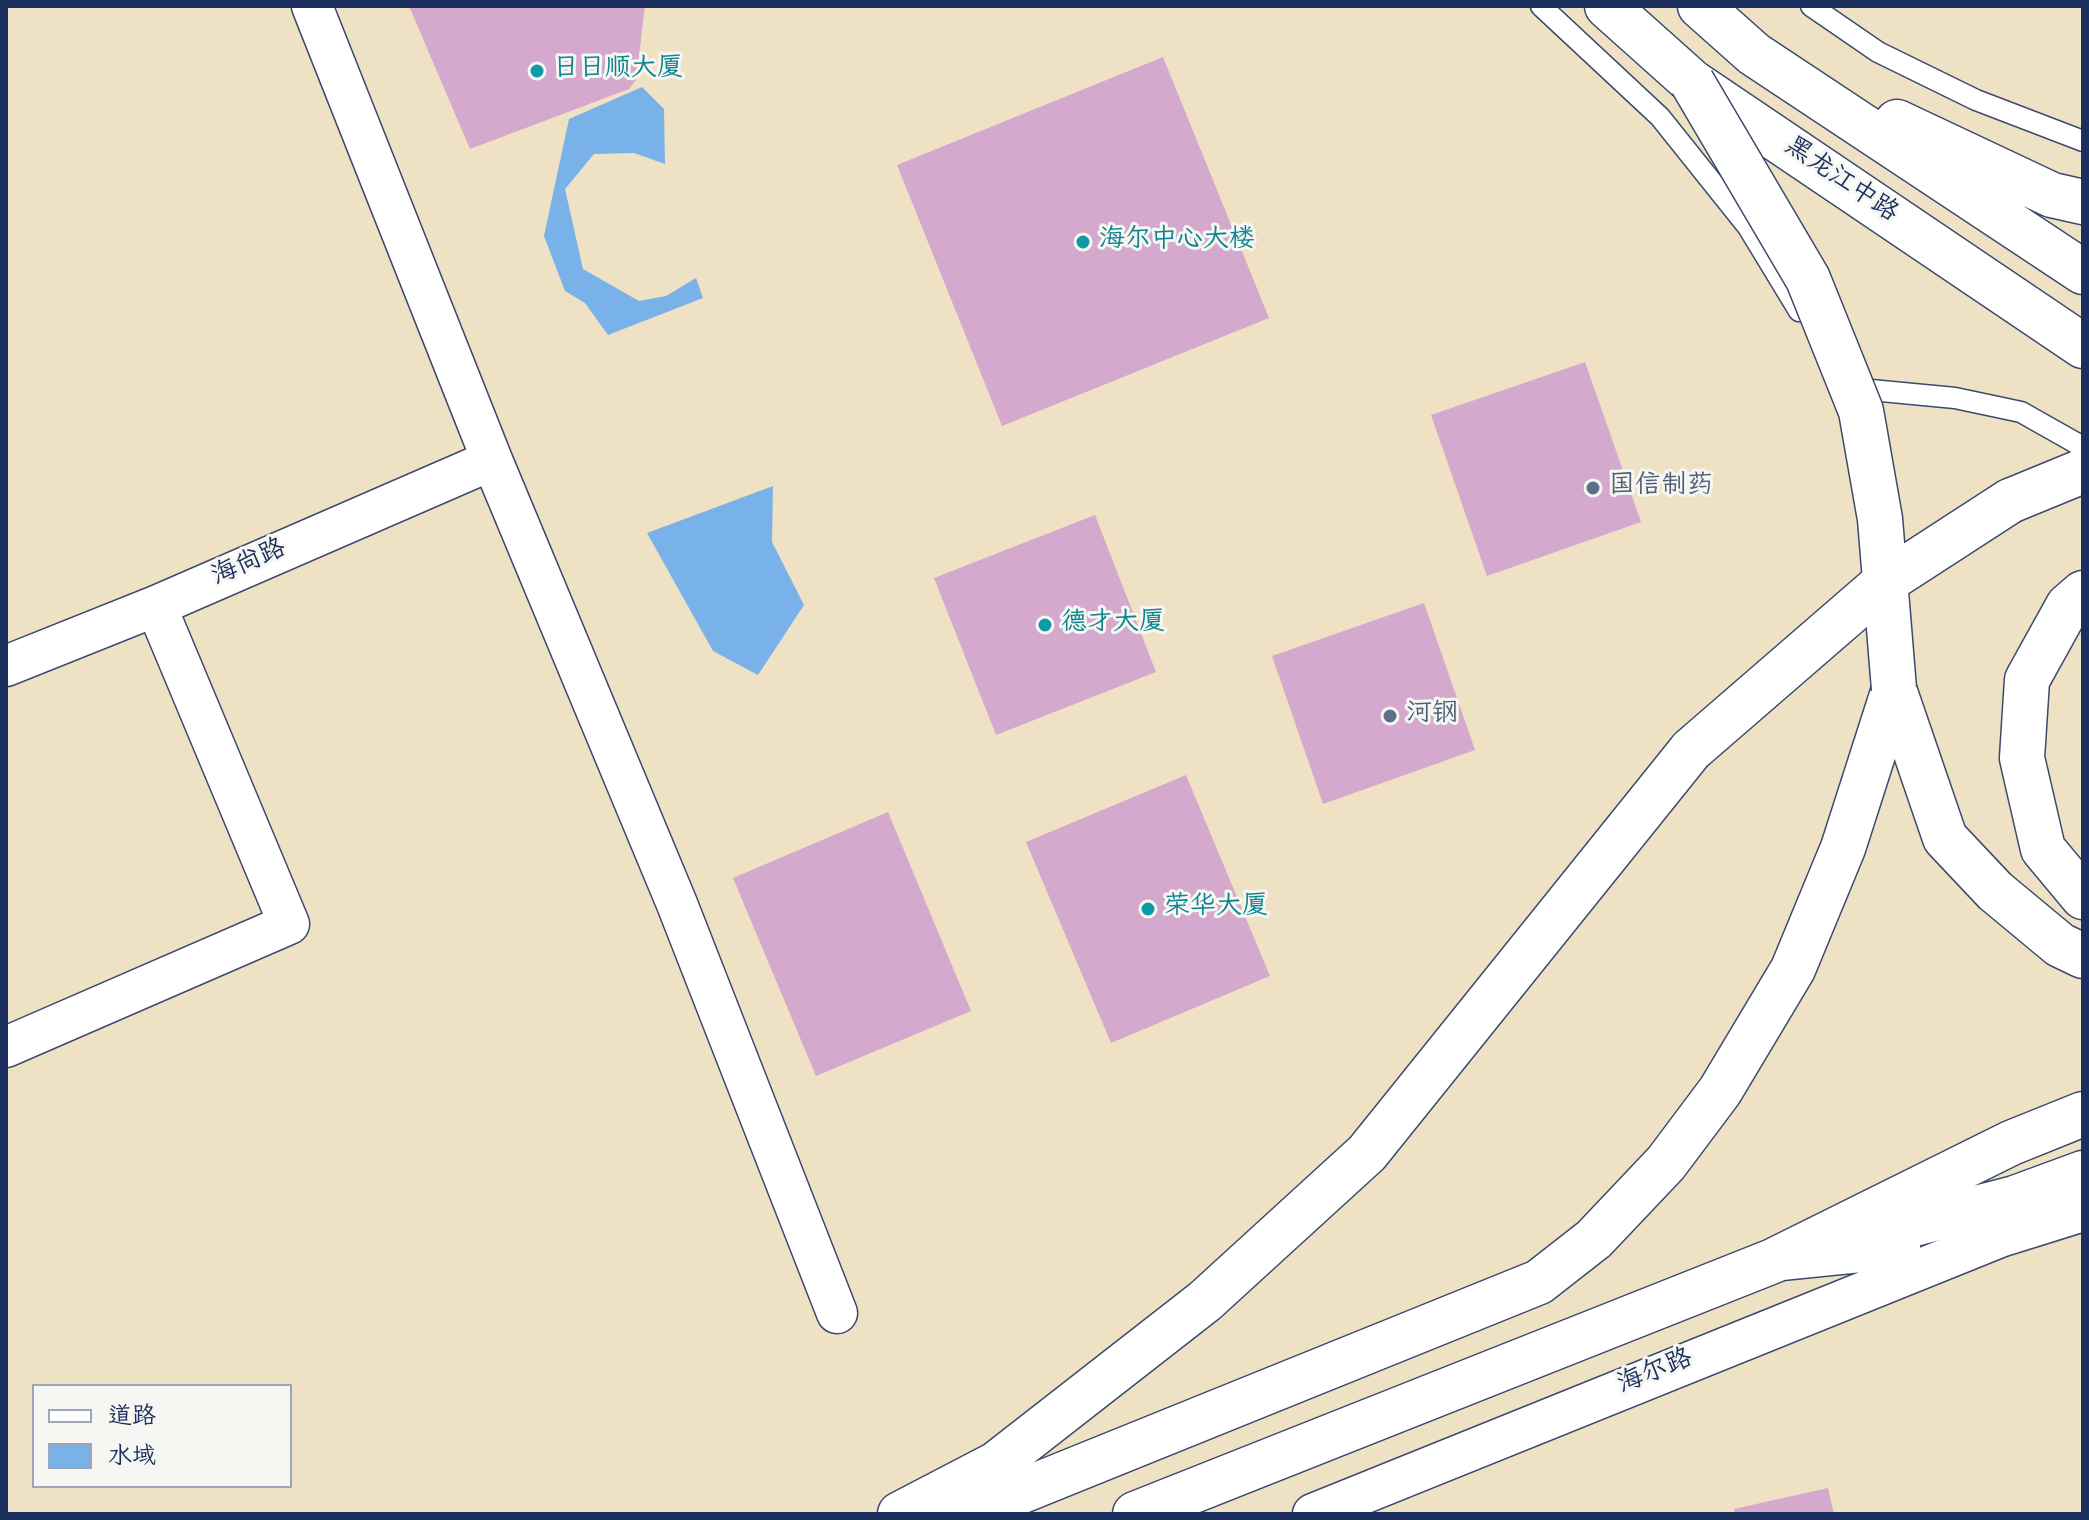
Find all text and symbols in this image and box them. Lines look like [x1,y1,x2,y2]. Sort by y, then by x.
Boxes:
place label: 日日顺大厦 [553,55,683,87]
marker: 日日顺大厦 [528,62,546,80]
street label: 黑龙江中路 [1777,133,1903,231]
place label: 海尔中心大楼 [1099,226,1255,258]
marker: 海尔中心大楼 [1074,233,1092,251]
place label: 国信制药 [1609,472,1713,504]
marker: 国信制药 [1584,479,1602,497]
street label: 海尚路 [208,535,292,595]
place label: 德才大厦 [1061,609,1165,641]
marker: 德才大厦 [1036,616,1054,634]
place label: 河钢 [1406,700,1458,732]
marker: 河钢 [1381,707,1399,725]
place label: 荣华大厦 [1164,893,1268,925]
marker: 荣华大厦 [1139,900,1157,918]
street label: 海尔路 [1614,1345,1698,1403]
legend [32,1384,292,1488]
text: 道路 [108,1401,156,1435]
text: 水域 [108,1441,156,1475]

